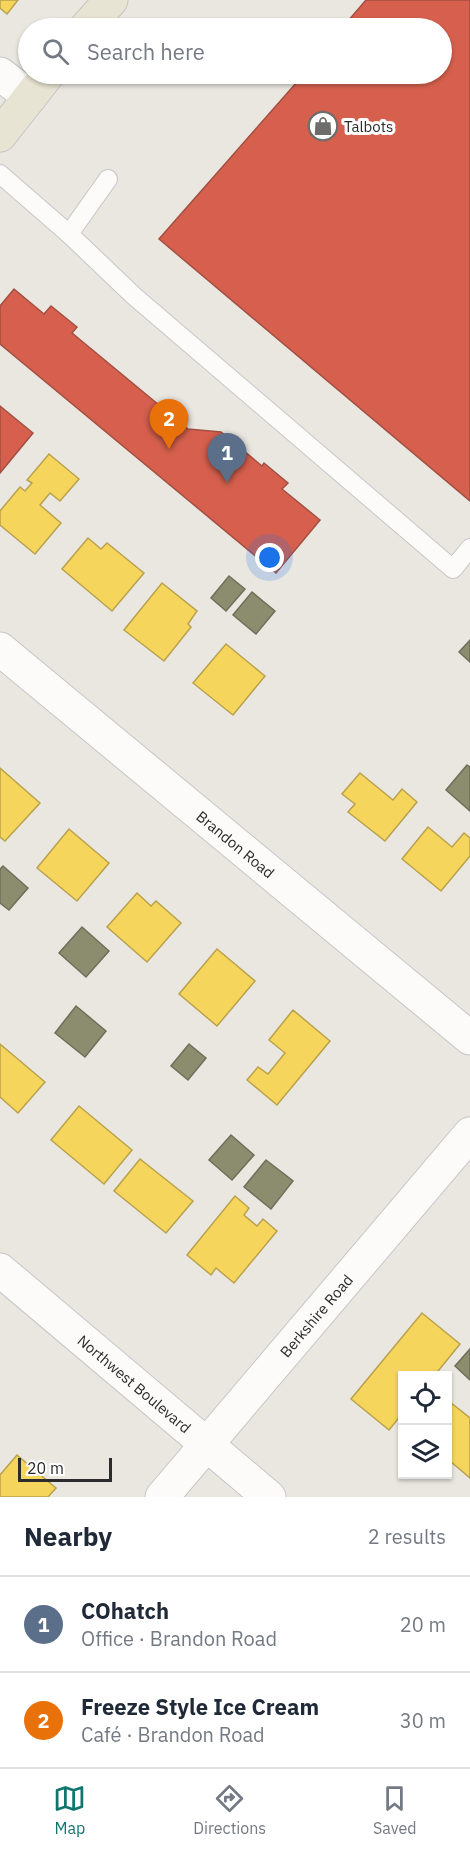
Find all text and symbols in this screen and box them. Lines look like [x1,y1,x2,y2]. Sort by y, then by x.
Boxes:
search box [18,18,452,84]
icon: search [39,35,72,68]
text: Search here [87,37,205,66]
shop icon: Talbots [307,110,339,142]
place label: Talbots [344,117,393,136]
pin: 2 [150,400,188,449]
pin: 1 [208,434,246,483]
your location [255,543,284,572]
street label: Brandon Road [193,806,279,882]
street label: Berkshire Road [276,1270,356,1361]
street label: Northwest Boulevard [74,1330,195,1437]
map controls [398,1371,452,1479]
button: locate [398,1371,452,1425]
button: layers [398,1425,452,1479]
scale bar [18,1455,112,1482]
text: 20 m [27,1458,64,1478]
text: Nearby [24,1519,112,1553]
text: 2 results [368,1523,446,1550]
text: COhatch [81,1596,169,1625]
text: 1 [38,1611,50,1638]
text: 20 m [400,1611,446,1638]
text: Office · Brandon Road [81,1625,277,1652]
text: Freeze Style Ice Cream [81,1692,319,1721]
text: 2 [38,1707,50,1734]
text: 30 m [400,1707,446,1734]
text: Café · Brandon Road [81,1721,265,1748]
tab: Map [53,1782,86,1838]
tab: Directions [193,1782,266,1838]
tab: Saved [373,1782,417,1838]

